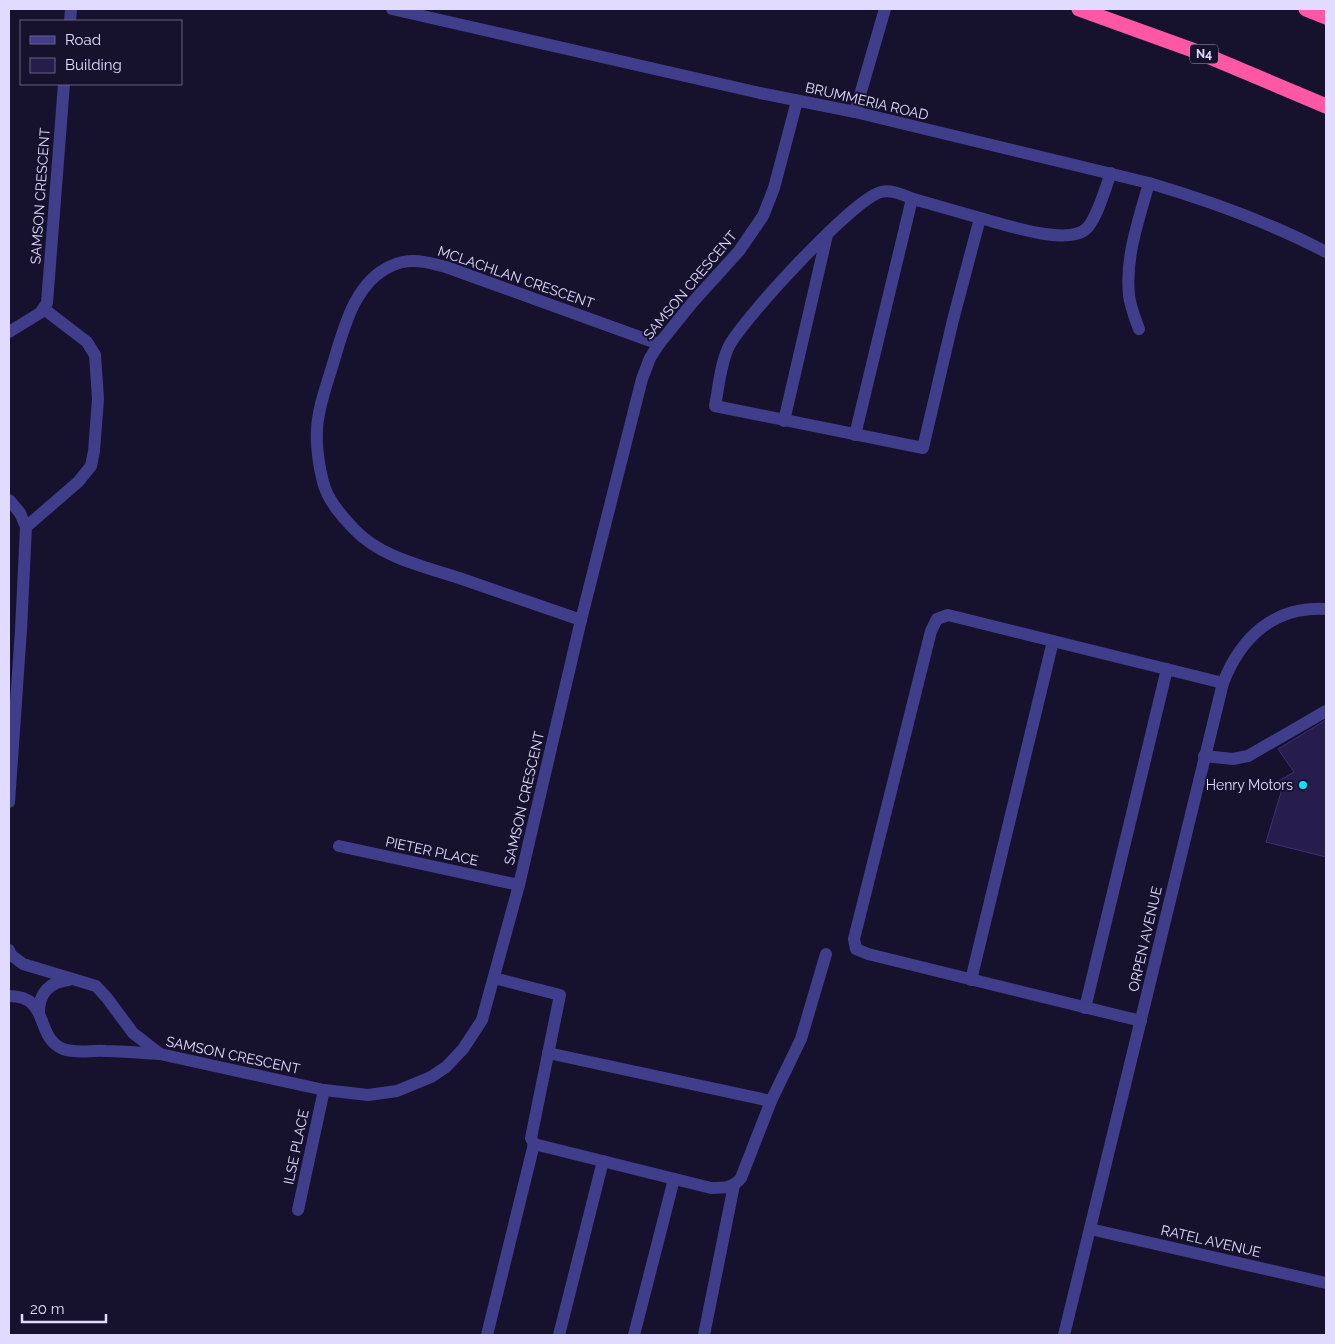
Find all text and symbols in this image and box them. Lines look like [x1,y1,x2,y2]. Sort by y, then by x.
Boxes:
legend [20,20,182,85]
text: Road [65,31,101,49]
road number: N4 [1190,44,1218,64]
text: Building [65,56,122,74]
street label: BRUMMERIA ROAD [804,79,930,123]
street label: SAMSON CRESCENT [27,127,53,265]
street label: SAMSON CRESCENT [640,227,740,342]
street label: MCLACHLAN CRESCENT [436,243,597,311]
street label: SAMSON CRESCENT [501,729,547,866]
place label: Henry Motors [1206,777,1293,793]
marker: Henry Motors [1297,779,1309,791]
street label: PIETER PLACE [384,833,480,869]
street label: ORPEN AVENUE [1125,885,1165,993]
street label: SAMSON CRESCENT [165,1033,302,1077]
street label: ILSE PLACE [280,1108,312,1186]
street label: RATEL AVENUE [1159,1222,1263,1260]
scale bar [22,1292,106,1324]
text: 20 m [30,1300,65,1318]

